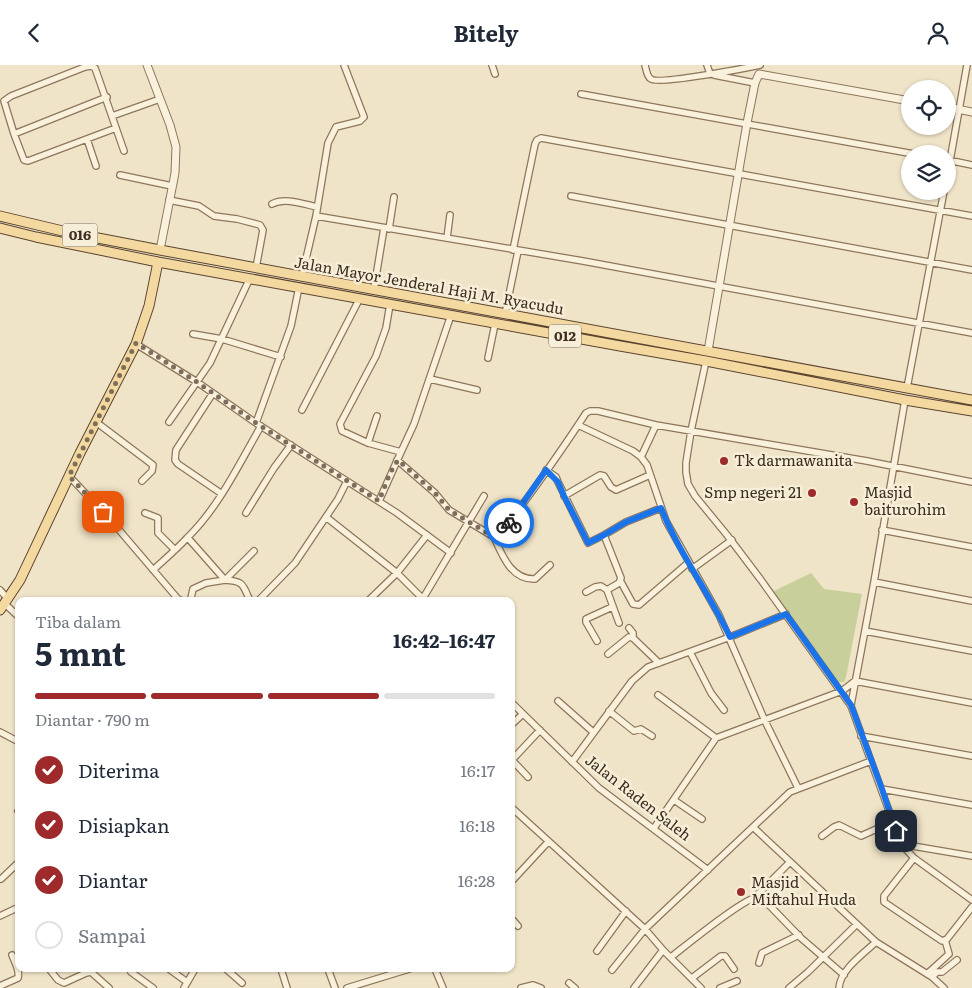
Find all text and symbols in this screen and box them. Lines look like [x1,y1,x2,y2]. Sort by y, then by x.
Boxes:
text: Bitely [453,16,519,49]
icon: back [20,19,48,47]
icon: person [924,19,952,47]
map controls [901,80,956,200]
button: locate [901,80,956,135]
button: layers [901,145,956,200]
road number: 016 [62,223,98,247]
street label: Jalan Mayor Jenderal Haji M. Ryacudu [293,249,566,320]
road number: 012 [549,325,581,347]
place label: Tk darmawanita [734,448,853,471]
marker: Tk darmawanita [718,455,730,467]
place label: Smp negeri 21 [704,480,802,503]
place label: Masjid baiturohim [864,480,947,520]
marker: Smp negeri 21 [806,487,818,499]
pin [82,491,124,533]
marker: Masjid baiturohim [848,496,860,508]
icon: bag [89,498,117,526]
courier [484,498,534,548]
icon: bike [495,509,523,537]
text: Tiba dalam [35,609,121,633]
text: 16:42–16:47 [393,626,495,654]
text: 5 mnt [35,628,126,676]
text: Diantar · 790 m [35,707,150,731]
street label: Jalan Raden Saleh [581,748,697,846]
icon: check [35,756,63,784]
text: Diterima [78,756,160,784]
text: 16:17 [460,758,495,782]
pin [875,810,917,852]
icon: check [35,811,63,839]
text: Disiapkan [78,811,169,839]
text: 16:18 [459,813,495,837]
icon: home [882,817,910,845]
icon: check [35,866,63,894]
text: Diantar [78,866,147,894]
text: 16:28 [458,868,495,892]
place label: Masjid Miftahul Huda [751,870,857,910]
marker: Masjid Miftahul Huda [735,886,747,898]
text: Sampai [78,921,146,949]

